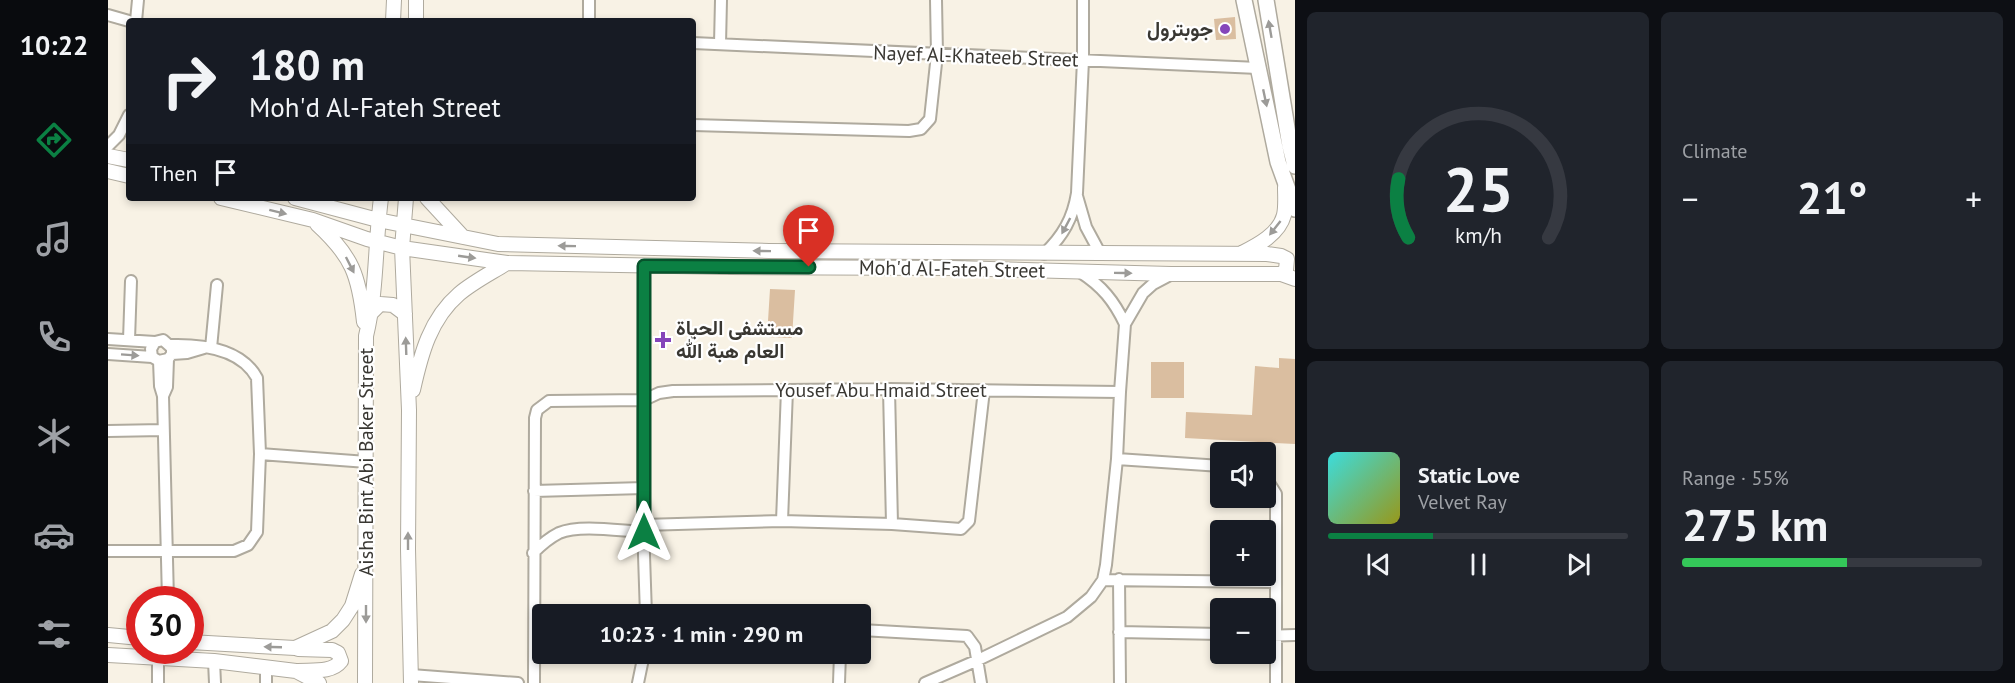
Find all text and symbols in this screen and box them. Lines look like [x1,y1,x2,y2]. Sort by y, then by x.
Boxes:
place label: جوبترول [1147,16,1213,42]
one-way arrow [1265,19,1274,38]
marker: جوبترول [1218,22,1232,36]
text: 10:22 [20,28,88,62]
text: 180 m [249,37,365,92]
street label: Nayef Al-Khateeb Street [873,39,1079,73]
icon: right [150,42,228,120]
one-way arrow [1260,89,1270,108]
text: Moh'd Al-Fateh Street [249,90,501,124]
icon: directions [33,119,75,161]
text: Climate [1682,138,1748,164]
text: 25 [1443,148,1513,229]
icon: arrive [209,156,242,189]
text: Then [150,159,197,187]
text: 21° [1797,168,1867,226]
text: − [1682,177,1699,220]
text: + [1965,177,1982,220]
pin [783,205,834,267]
one-way arrow [268,207,287,217]
icon: arrive [792,214,825,247]
icon: music [33,218,75,260]
one-way arrow [1061,218,1071,235]
one-way arrow [1269,220,1282,236]
text: km/h [1454,221,1501,249]
one-way arrow [557,241,576,251]
one-way arrow [752,246,771,255]
one-way arrow [457,253,476,262]
street label: Moh'd Al-Fateh Street [859,254,1046,284]
one-way arrow [345,256,355,273]
one-way arrow [1114,268,1133,278]
place label: مستشفى الحياة العام هبة الله [676,315,803,364]
icon: phone [33,316,75,358]
marker: مستشفى الحياة العام هبة الله [654,331,672,349]
one-way arrow [402,336,411,355]
street label: Aisha Bint Abi Baker Street [353,347,379,576]
one-way arrow [121,350,140,360]
street label: Yousef Abu Hmaid Street [775,377,987,403]
icon: climate [33,415,75,457]
map controls [1210,442,1276,664]
button: sound [1210,442,1276,508]
text: Static Love [1418,461,1520,489]
text: Range · 55% [1682,465,1789,491]
text: Velvet Ray [1418,489,1507,515]
text: 275 km [1682,495,1828,553]
position arrow [612,500,676,564]
icon: car [33,514,75,556]
button: + [1210,520,1276,586]
one-way arrow [403,531,413,550]
icon: previous [1362,548,1395,581]
icon: pause [1462,548,1495,581]
icon: next [1562,548,1595,581]
speed limit sign: 30 [126,586,204,664]
button: − [1210,598,1276,664]
one-way arrow [361,604,371,623]
icon: filters [33,613,75,655]
text: 10:23 · 1 min · 290 m [600,620,803,648]
one-way arrow [263,643,282,652]

